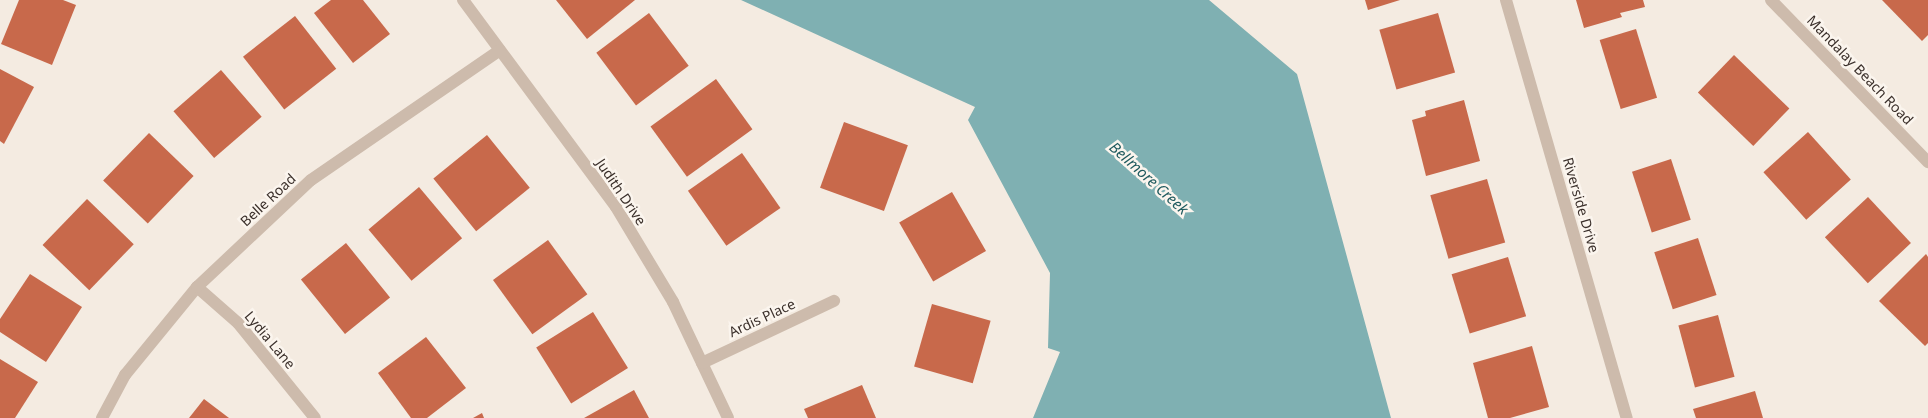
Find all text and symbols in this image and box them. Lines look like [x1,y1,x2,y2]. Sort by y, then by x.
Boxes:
street label: Mandalay Beach Road [1803,12,1917,128]
water label: Bellmore Creek [1106,138,1192,218]
street label: Riverside Drive [1559,155,1603,255]
street label: Judith Drive [593,156,649,228]
street label: Belle Road [237,170,299,230]
street label: Ardis Place [726,295,798,341]
street label: Lydia Lane [241,308,299,372]

